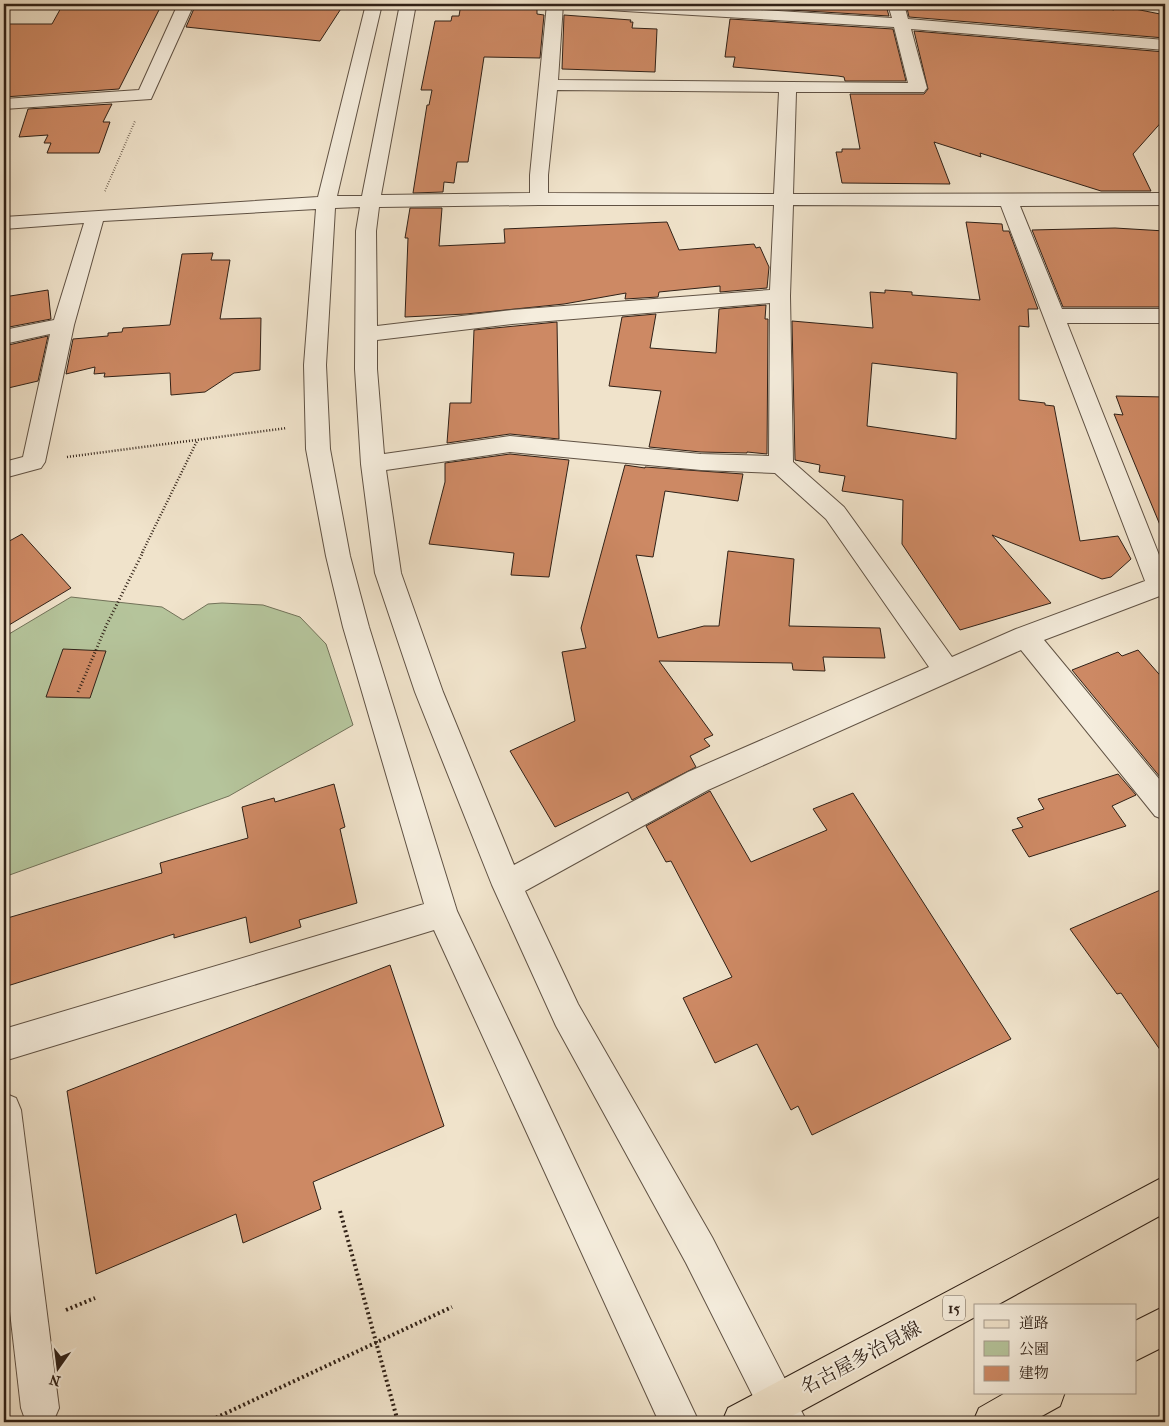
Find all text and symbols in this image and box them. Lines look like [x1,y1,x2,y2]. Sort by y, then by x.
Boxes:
road number: 15 [943,1296,965,1320]
legend [974,1304,1136,1394]
text: 道路 [1019,1314,1049,1332]
street label: 名古屋多治見線 [797,1317,925,1399]
text: 公園 [1019,1340,1049,1358]
north arrow [32,1344,82,1394]
text: 建物 [1019,1364,1049,1382]
text: N [47,1371,62,1390]

